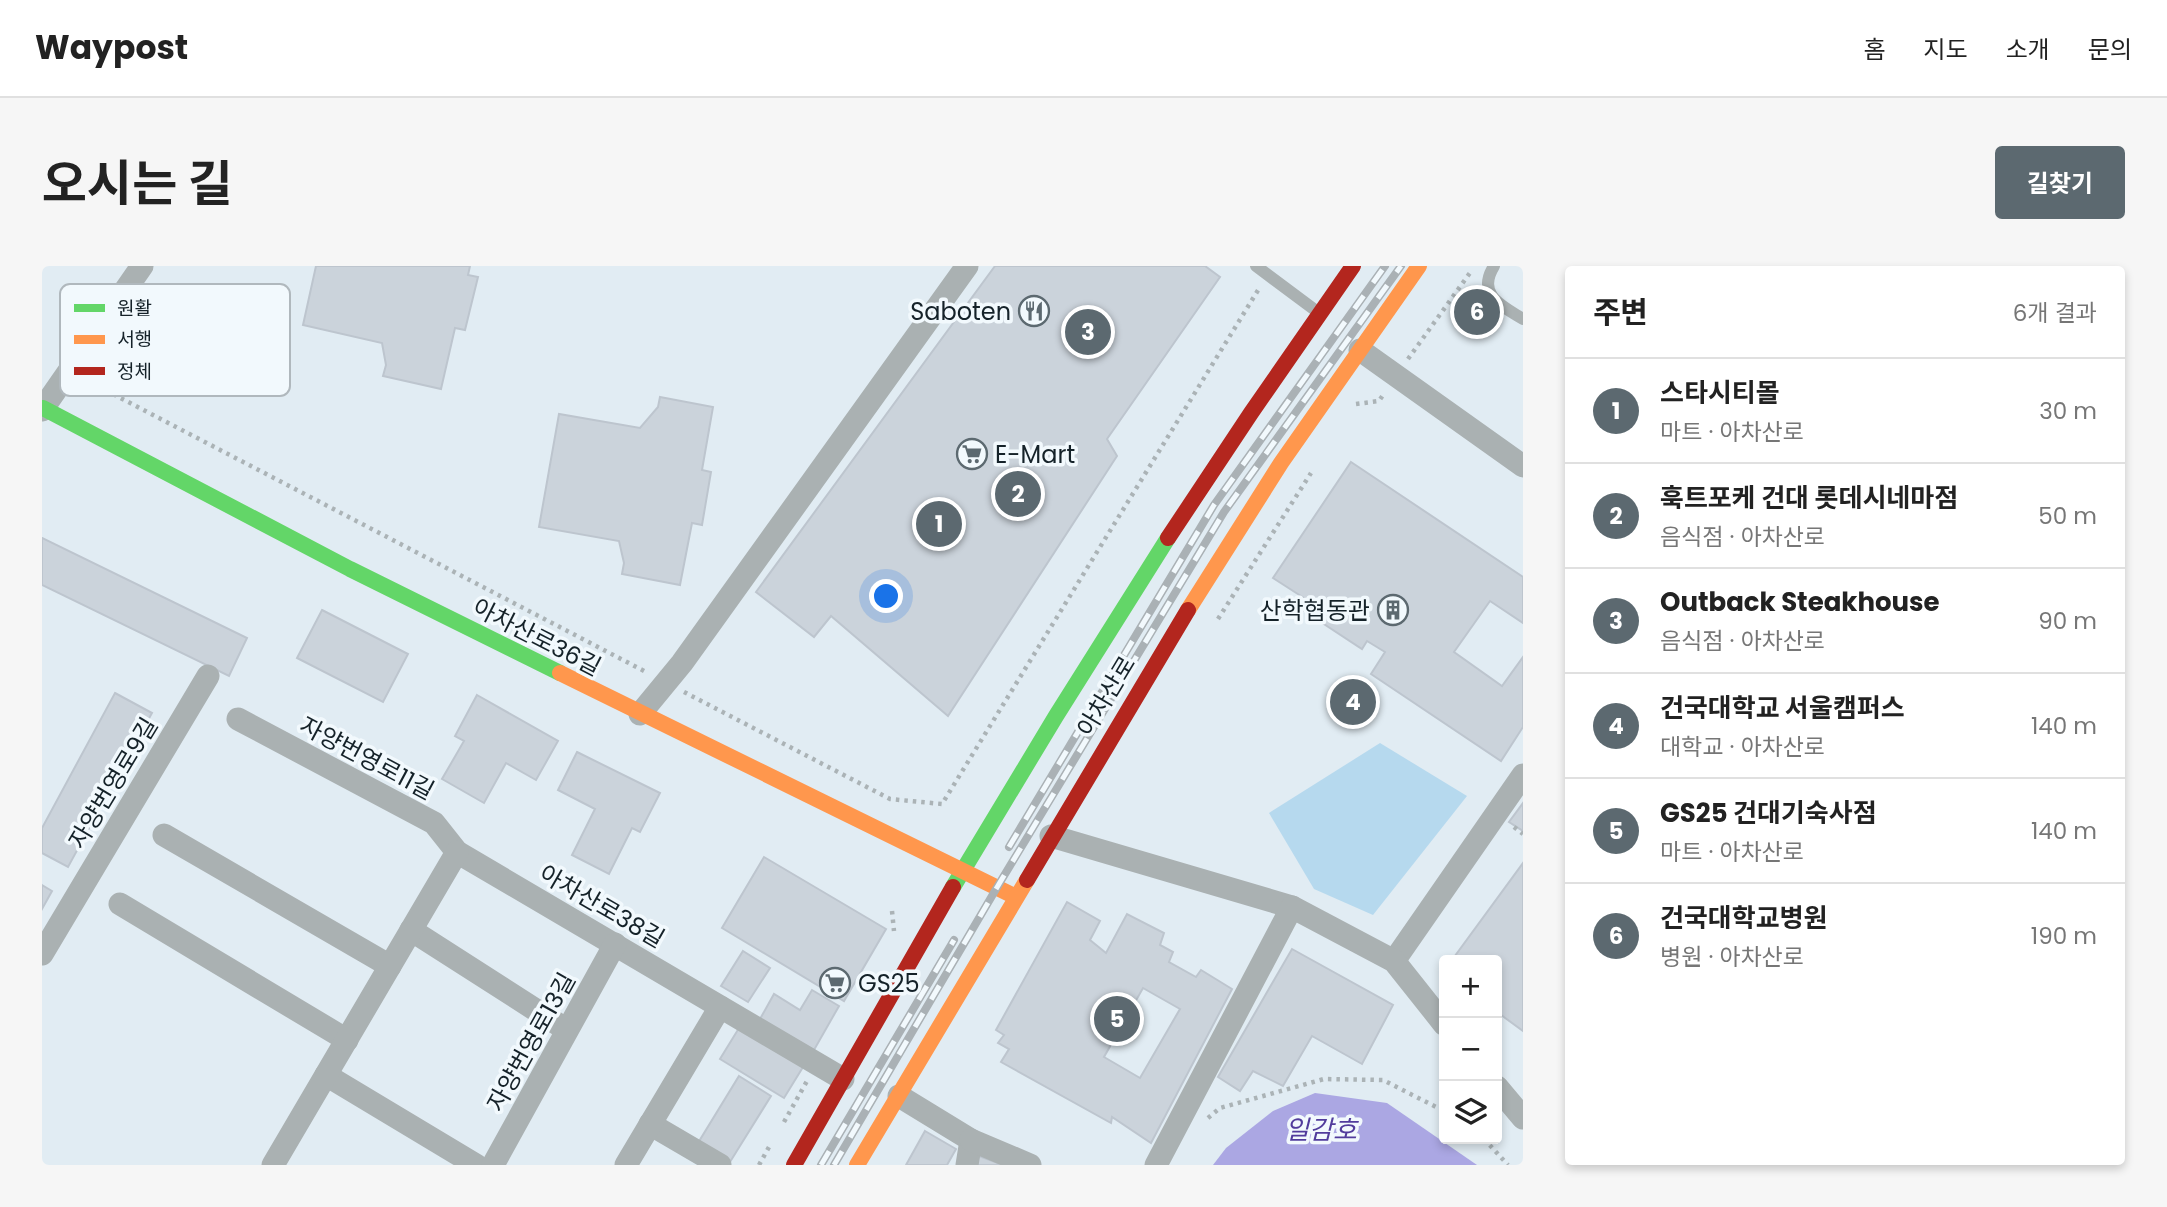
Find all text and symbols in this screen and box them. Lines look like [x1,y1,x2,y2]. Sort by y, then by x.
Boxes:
text: Waypost [35,24,188,71]
text: 홈 [1863,33,1885,66]
text: 지도 [1923,33,1968,66]
text: 소개 [2006,33,2050,66]
text: 문의 [2088,33,2132,66]
button: 길찾기 [1995,146,2125,219]
text: 오시는 길 [42,150,233,218]
legend [60,284,290,396]
pin: 6 [1454,286,1500,338]
text: 주변 [1593,291,1648,334]
restaurant icon: Saboten [1017,294,1051,328]
text: 원활 [117,295,152,322]
place label: Saboten [910,295,1011,328]
text: 6개 결과 [2013,297,2097,329]
pin: 3 [1065,306,1111,358]
text: 서행 [117,326,152,353]
text: 정체 [117,358,152,385]
text: 스타시티몰 [1660,375,1780,411]
text: 1 [1612,395,1620,427]
text: 30 m [2039,395,2097,427]
text: 마트 · 아차산로 [1660,416,1804,448]
supermarket icon: E-Mart [955,437,989,471]
place label: E-Mart [995,438,1075,471]
pin: 2 [995,468,1041,520]
text: 훅트포케 건대 롯데시네마점 [1660,480,1958,516]
pin: 1 [916,498,962,550]
text: 2 [1609,500,1623,532]
text: 50 m [2038,500,2097,532]
text: 음식점 · 아차산로 [1660,521,1825,553]
your location [869,579,903,613]
text: Outback Steakhouse [1660,584,1940,620]
street label: 아차산로36길 [467,591,607,683]
building icon: 산학협동관 [1376,593,1410,627]
place label: 산학협동관 [1260,594,1370,627]
text: 3 [1609,605,1623,637]
text: 90 m [2038,605,2097,637]
text: 음식점 · 아차산로 [1660,625,1825,657]
street label: 아차산로 [1069,650,1143,742]
pin: 4 [1330,676,1376,728]
text: 건국대학교 서울캠퍼스 [1660,690,1905,726]
street label: 자양번영로11길 [294,709,440,807]
text: 4 [1608,710,1624,742]
text: 140 m [2031,710,2097,742]
street label: 자양번영로9길 [61,711,165,855]
text: 대학교 · 아차산로 [1660,731,1825,763]
text: GS25 건대기숙사점 [1660,795,1877,831]
text: 5 [1609,815,1623,847]
text: 140 m [2031,815,2097,847]
text: 마트 · 아차산로 [1660,836,1804,868]
street label: 아차산로38길 [533,857,671,955]
text: 건국대학교병원 [1660,900,1827,936]
text: 6 [1609,920,1623,952]
text: 190 m [2031,920,2097,952]
text: 병원 · 아차산로 [1660,941,1804,973]
map controls [1439,955,1502,1144]
button: + [1439,955,1502,1018]
supermarket icon: GS25 [818,966,852,1000]
street label: 자양번영로13길 [479,967,583,1117]
place label: GS25 [858,967,920,1000]
pin: 5 [1094,993,1140,1045]
button: − [1439,1018,1502,1081]
button: layers [1439,1081,1502,1144]
water label: 일감호 [1285,1112,1359,1148]

